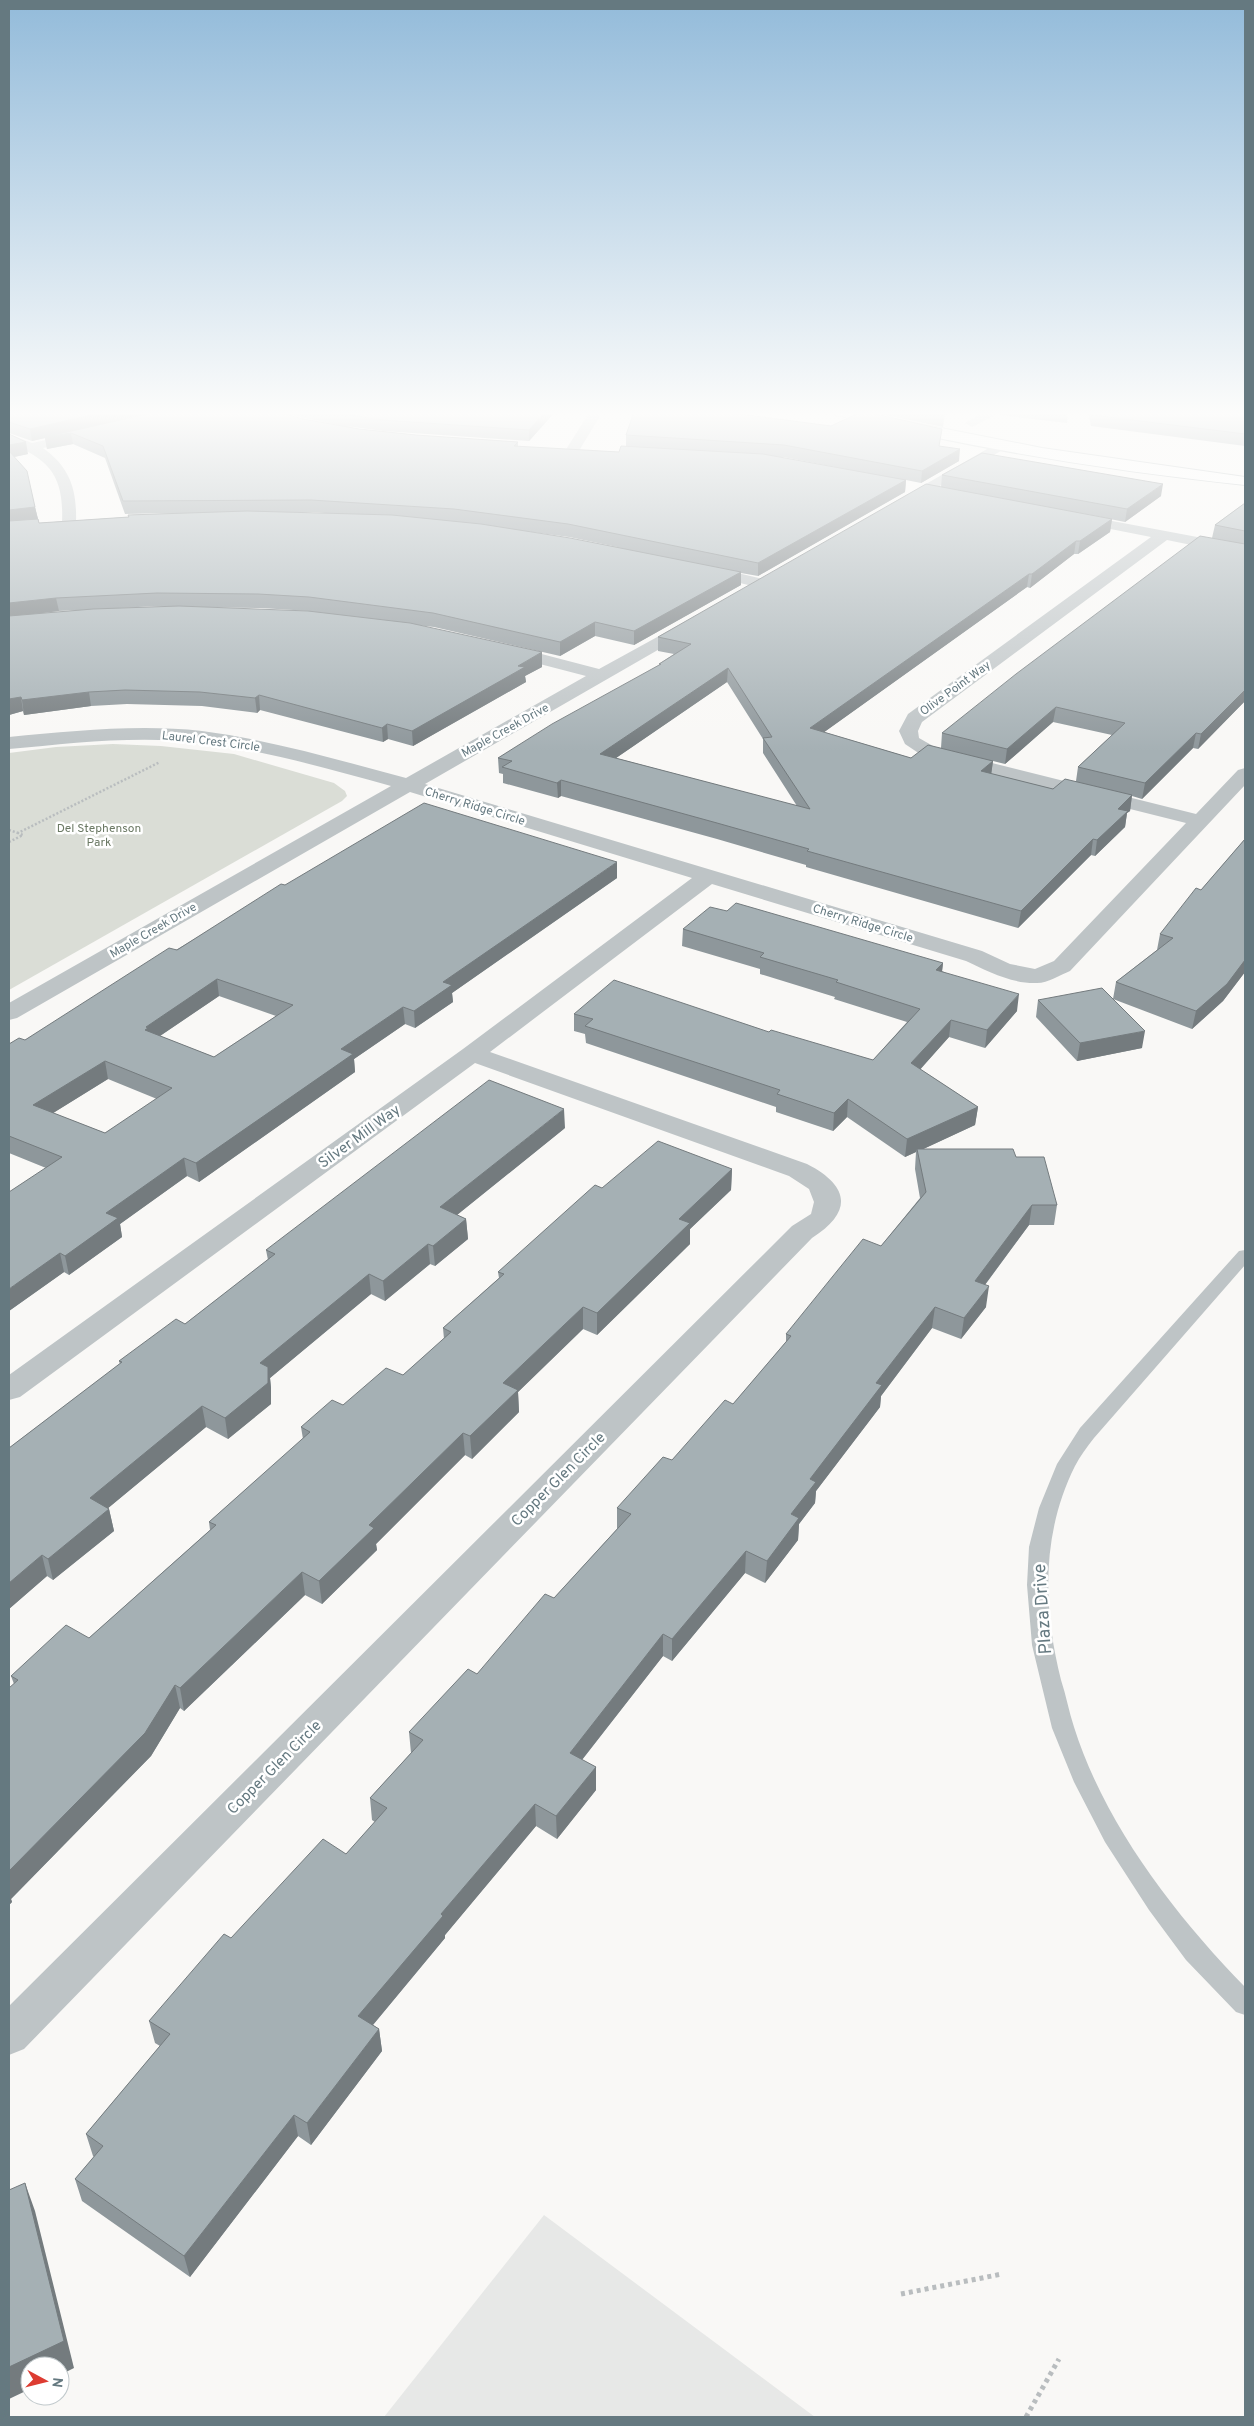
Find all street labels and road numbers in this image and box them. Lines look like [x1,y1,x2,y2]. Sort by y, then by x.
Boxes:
street label: Olive Point Way [917,658,994,720]
street label: Maple Creek Drive [459,700,552,762]
street label: Laurel Crest Circle [161,728,261,756]
street label: Cherry Ridge Circle [422,784,527,830]
street label: Maple Creek Drive [107,899,200,962]
street label: Cherry Ridge Circle [810,901,915,947]
street label: Silver Mill Way [315,1101,405,1173]
street label: Copper Glen Circle [508,1429,610,1531]
street label: Plaza Drive [1029,1563,1058,1655]
street label: Copper Glen Circle [224,1717,326,1819]

